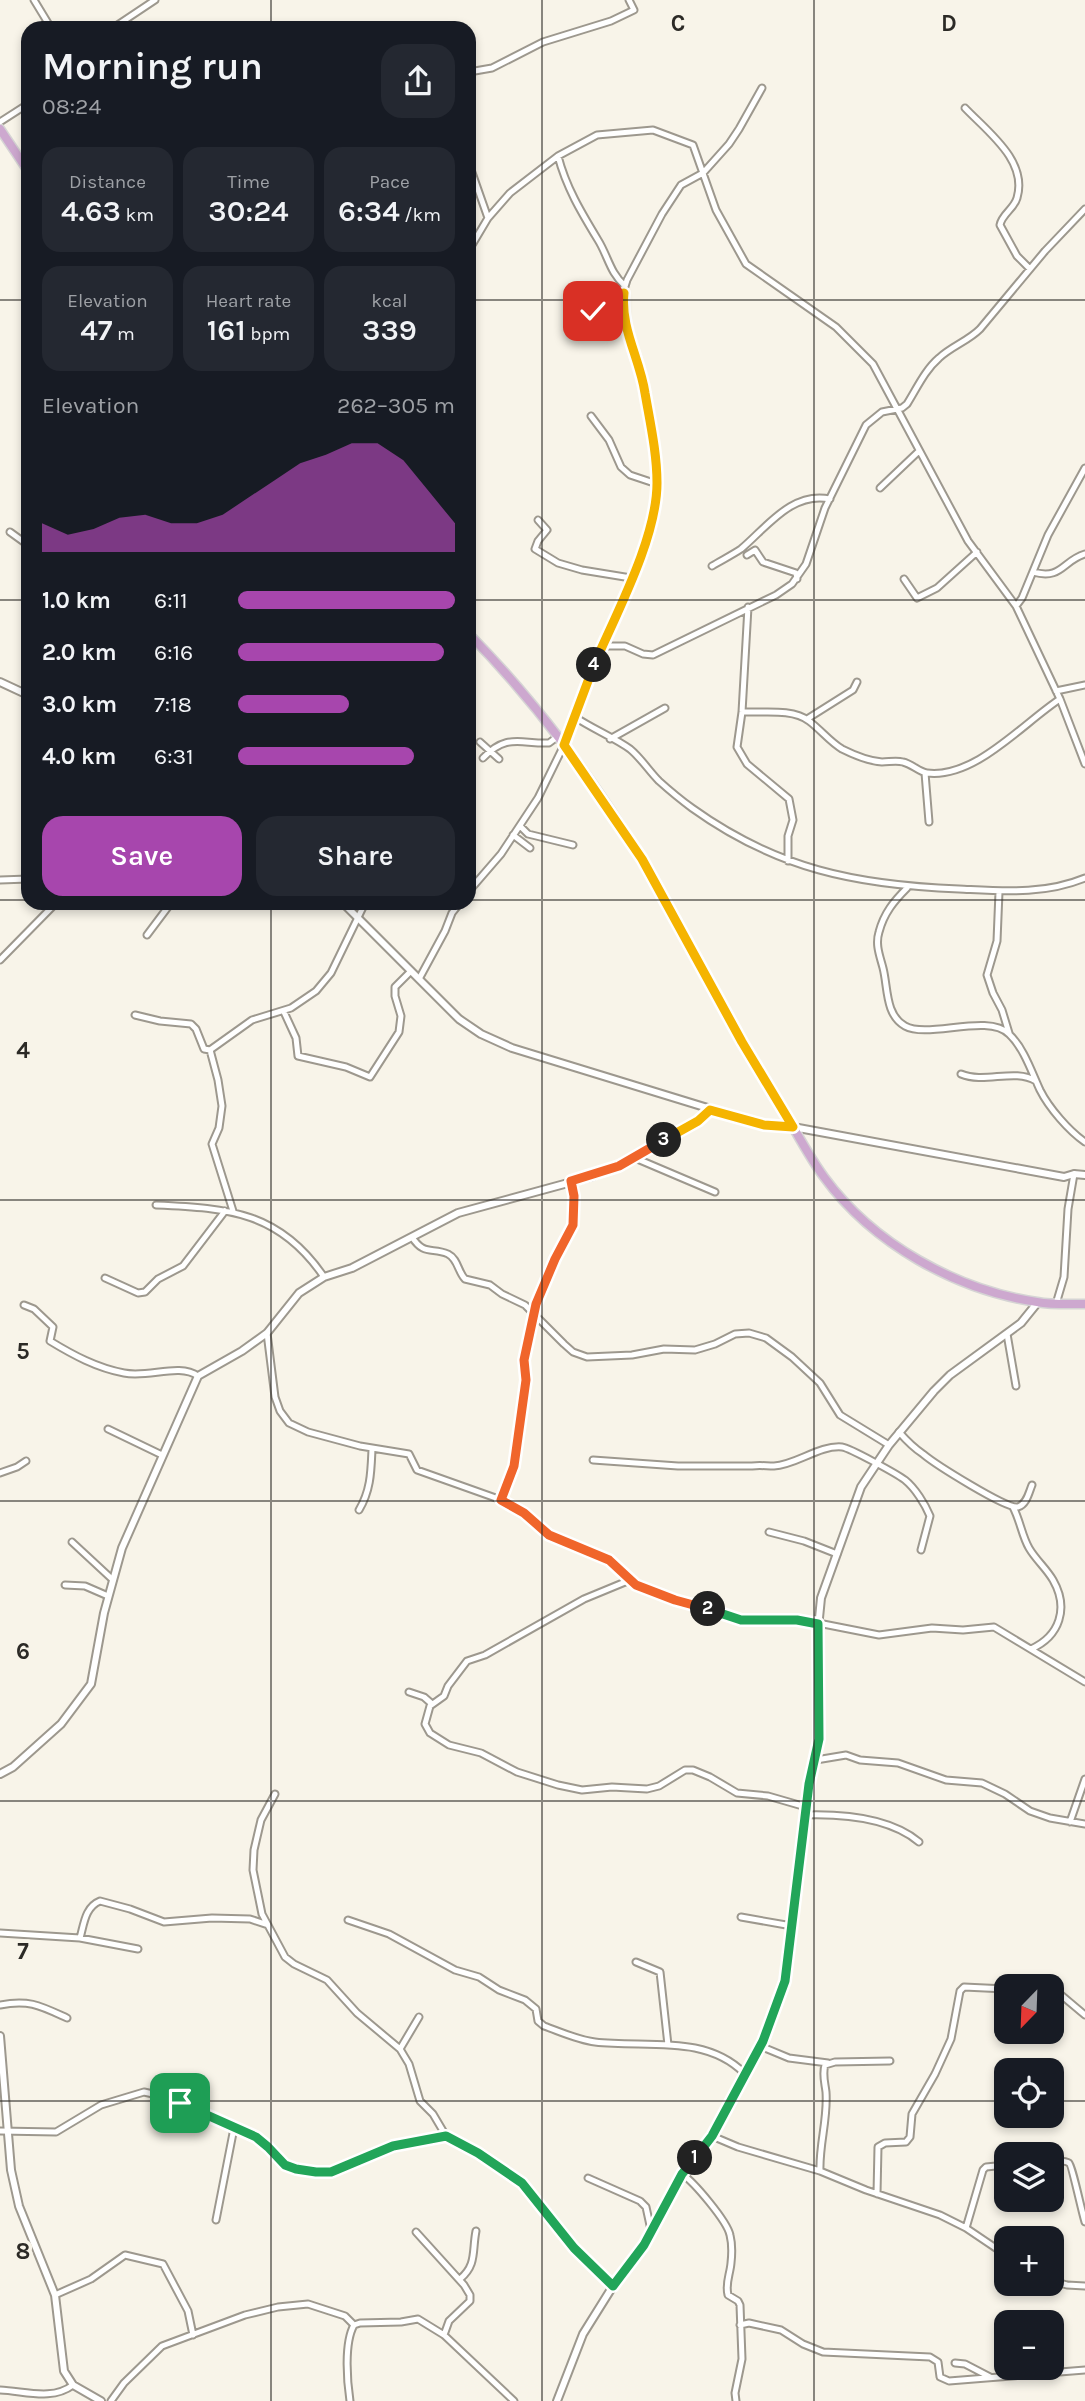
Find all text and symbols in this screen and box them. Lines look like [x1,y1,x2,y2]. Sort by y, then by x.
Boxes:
text: C [671,10,685,37]
text: D [941,10,957,37]
text: Morning run [42,44,263,89]
button: share [381,44,455,118]
text: 08:24 [42,93,101,120]
text: Distance [69,171,146,193]
text: Time [227,171,270,193]
text: Pace [369,171,410,193]
text: 4.63 [61,193,121,229]
text: 30:24 [208,193,289,229]
text: 6:34 [338,193,400,229]
text: km [121,204,154,226]
text: /km [400,204,441,226]
pin [563,281,623,341]
text: Elevation [67,290,148,312]
text: Heart rate [206,290,291,312]
text: kcal [371,290,408,312]
icon: check [574,292,612,330]
text: 47 [80,312,112,348]
text: 161 [207,312,246,348]
text: 339 [362,312,417,348]
text: m [112,323,135,345]
text: bpm [246,323,290,345]
text: Elevation [42,392,139,419]
text: 262–305 m [337,392,455,419]
text: 1.0 km [42,587,111,614]
text: 6:11 [154,587,188,614]
text: 2.0 km [42,639,117,666]
text: 6:16 [154,639,193,666]
pin: 4 [576,648,612,682]
text: 4 [588,653,599,675]
text: 3.0 km [42,691,117,718]
text: 7:18 [154,691,192,718]
text: 4.0 km [42,743,116,770]
text: 6:31 [154,743,194,770]
button: Save [42,816,242,896]
button: Share [256,816,455,896]
text: 4 [16,1037,30,1064]
pin: 3 [646,1122,682,1158]
text: 3 [658,1128,669,1150]
text: 5 [16,1338,30,1365]
pin: 2 [690,1592,726,1626]
text: 2 [702,1597,713,1619]
text: 6 [16,1638,30,1665]
text: 7 [17,1938,29,1965]
north arrow [994,1974,1064,2044]
map controls [994,1974,1064,2380]
button: locate [994,2058,1064,2128]
pin [150,2073,210,2133]
icon: arrive [161,2084,199,2122]
pin: 1 [678,2140,712,2176]
button: layers [994,2142,1064,2212]
text: 1 [691,2146,698,2168]
button: + [994,2226,1064,2296]
text: 8 [16,2238,30,2265]
button: − [994,2310,1064,2380]

